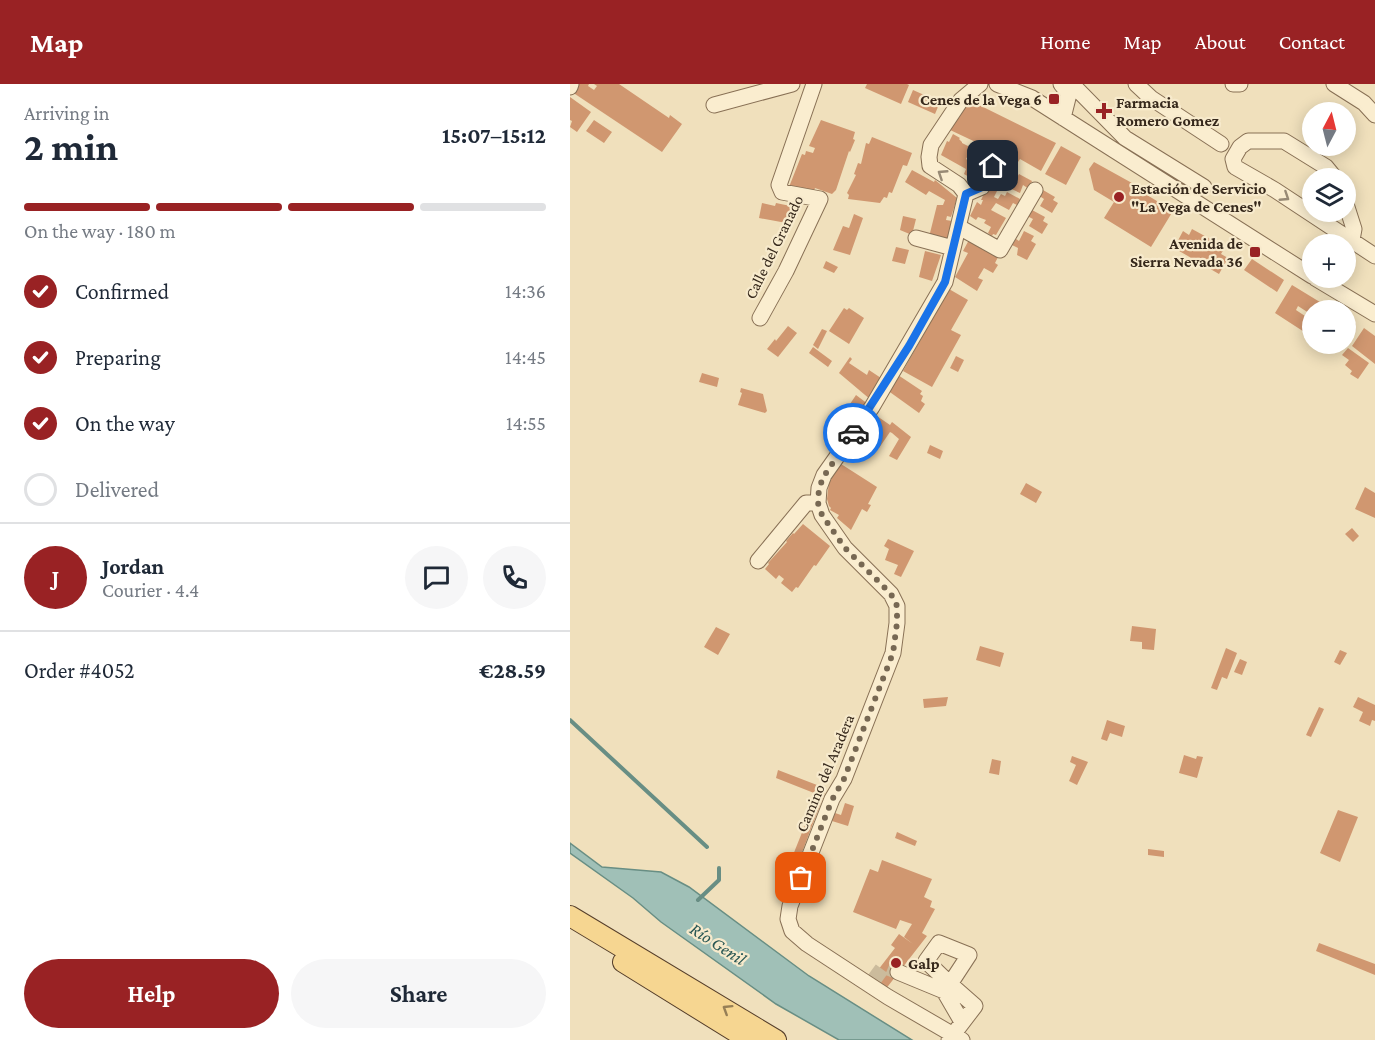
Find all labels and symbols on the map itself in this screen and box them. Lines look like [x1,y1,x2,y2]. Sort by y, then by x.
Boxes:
place label: Cenes de la Vega 6 [920,91,1042,108]
marker: Cenes de la Vega 6 [1047,92,1061,106]
place label: Farmacia Romero Gomez [1116,94,1220,129]
north arrow [1302,102,1356,156]
marker: Farmacia Romero Gomez [1097,104,1111,118]
pin [967,140,1018,191]
one-way arrow [938,170,949,181]
place label: Estación de Servicio "La Vega de Cenes" [1131,180,1266,215]
marker: Estación de Servicio "La Vega de Cenes" [1112,190,1126,204]
one-way arrow [1278,190,1289,201]
street label: Calle del Granado [742,192,806,302]
place label: Avenida de Sierra Nevada 36 [1130,235,1244,270]
marker: Avenida de Sierra Nevada 36 [1248,245,1262,259]
courier [823,403,883,463]
street label: Camino del Aradera [793,711,858,834]
pin [775,852,826,903]
water label: Río Genil [686,919,750,970]
place label: Galp [908,955,940,972]
marker: Galp [889,956,903,970]
one-way arrow [723,1005,733,1017]

